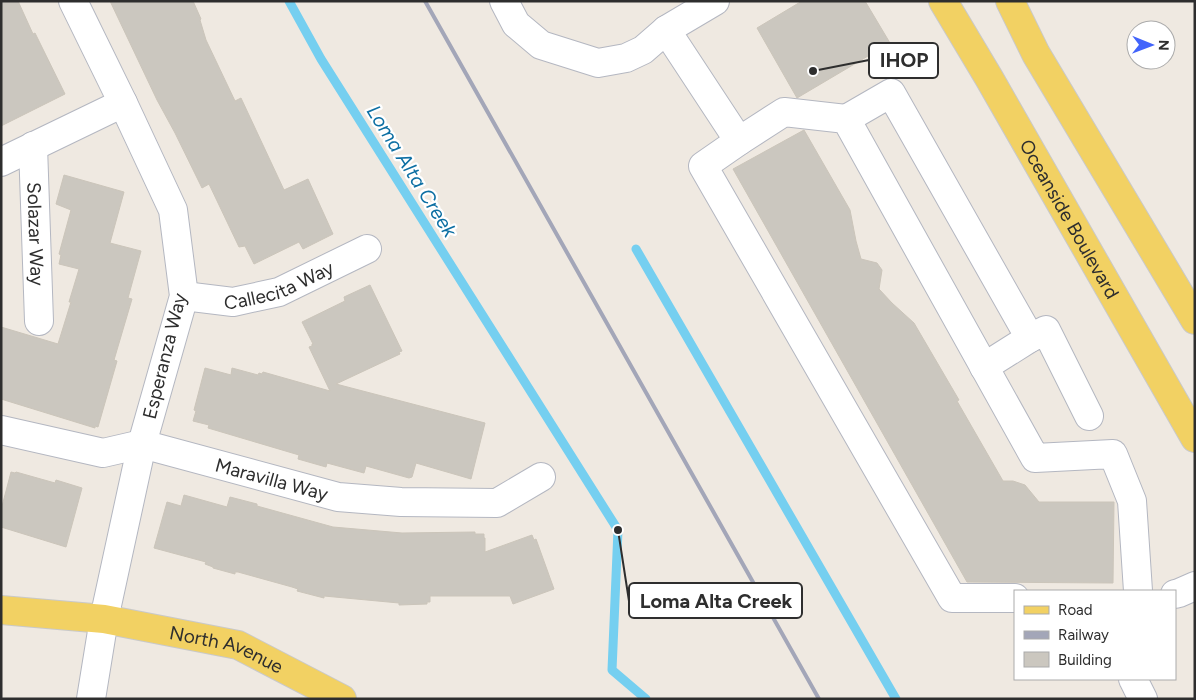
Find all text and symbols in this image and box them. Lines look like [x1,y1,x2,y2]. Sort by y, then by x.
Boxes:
north arrow [1126,20,1176,70]
text: N [1155,40,1172,51]
callout: IHOP [869,43,938,78]
text: IHOP [880,48,928,72]
water label: Loma Alta Creek [362,101,463,242]
street label: Oceanside Boulevard [1015,135,1124,303]
street label: Solazar Way [22,182,49,286]
street label: Callecita Way [223,256,338,315]
street label: Esperanza Way [138,291,191,422]
street label: Maravilla Way [213,453,331,506]
callout: Loma Alta Creek [629,583,802,618]
text: Loma Alta Creek [640,589,793,613]
legend [1014,590,1176,680]
text: Road [1058,601,1093,619]
street label: North Avenue [168,621,287,679]
text: Railway [1058,626,1109,644]
text: Building [1058,651,1112,669]

